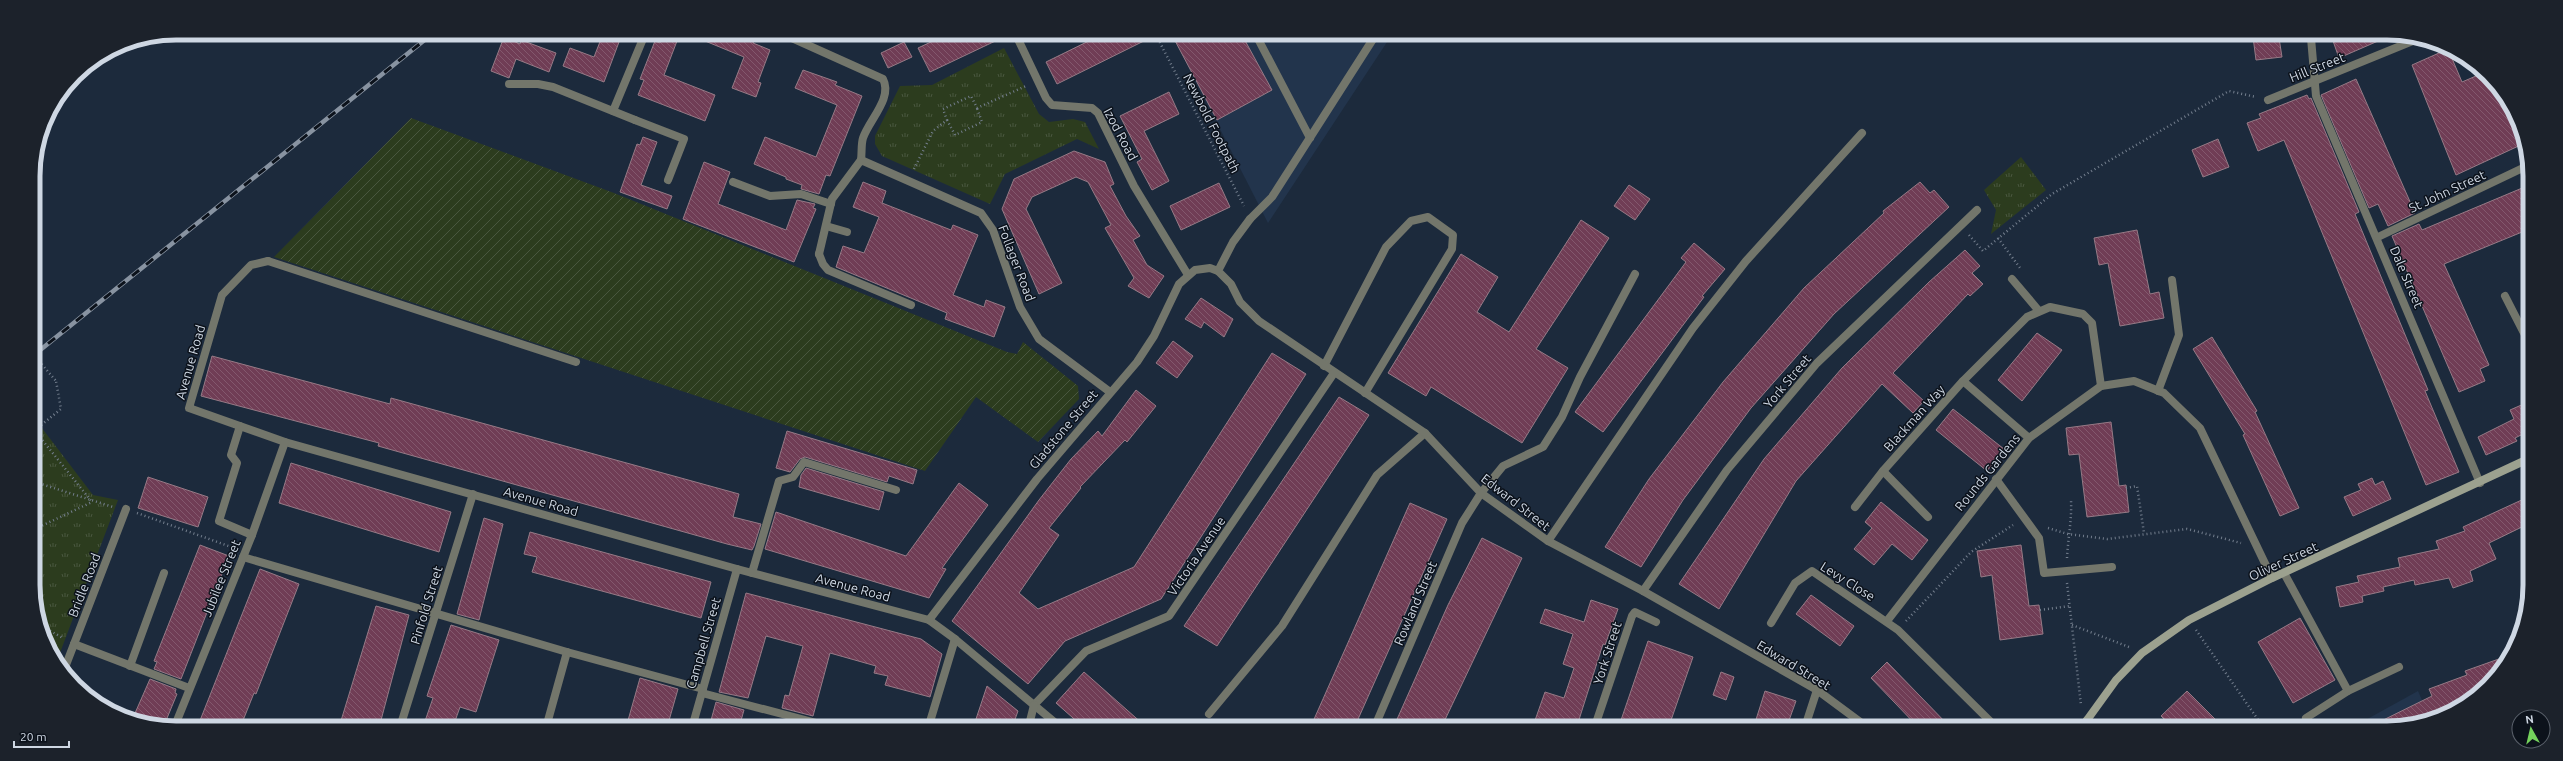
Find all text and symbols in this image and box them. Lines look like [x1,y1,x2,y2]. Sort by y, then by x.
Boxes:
street label: Hill Street [2287,50,2347,84]
street label: Newbold Footpath [1181,71,1243,175]
street label: Izod Road [1101,105,1141,163]
street label: St John Street [2406,167,2488,215]
street label: Follager Road [996,223,1038,303]
street label: Dale Street [2388,244,2426,310]
street label: Avenue Road [173,323,207,401]
street label: York Street [1761,351,1813,411]
street label: Blackman Way [1881,382,1947,454]
street label: Gladstone Street [1026,387,1100,471]
street label: Rounds Gardens [1952,430,2022,513]
street label: Edward Street [1479,471,1553,533]
street label: Avenue Road [502,484,580,518]
street label: Victoria Avenue [1164,514,1228,598]
street label: Jubilee Street [199,538,243,618]
street label: Oliver Street [2246,539,2320,583]
street label: Bridle Road [65,551,103,619]
street label: Rowland Street [1391,559,1439,647]
street label: Levy Close [1818,559,1878,603]
street label: Pinfold Street [407,564,445,646]
street label: Avenue Road [814,570,892,604]
street label: Campbell Street [683,596,723,690]
street label: York Street [1590,620,1624,686]
street label: Edward Street [1755,638,1833,692]
north arrow [2511,709,2551,749]
text: N [2525,713,2535,726]
scale bar [14,723,69,749]
text: 20 m [20,730,47,743]

